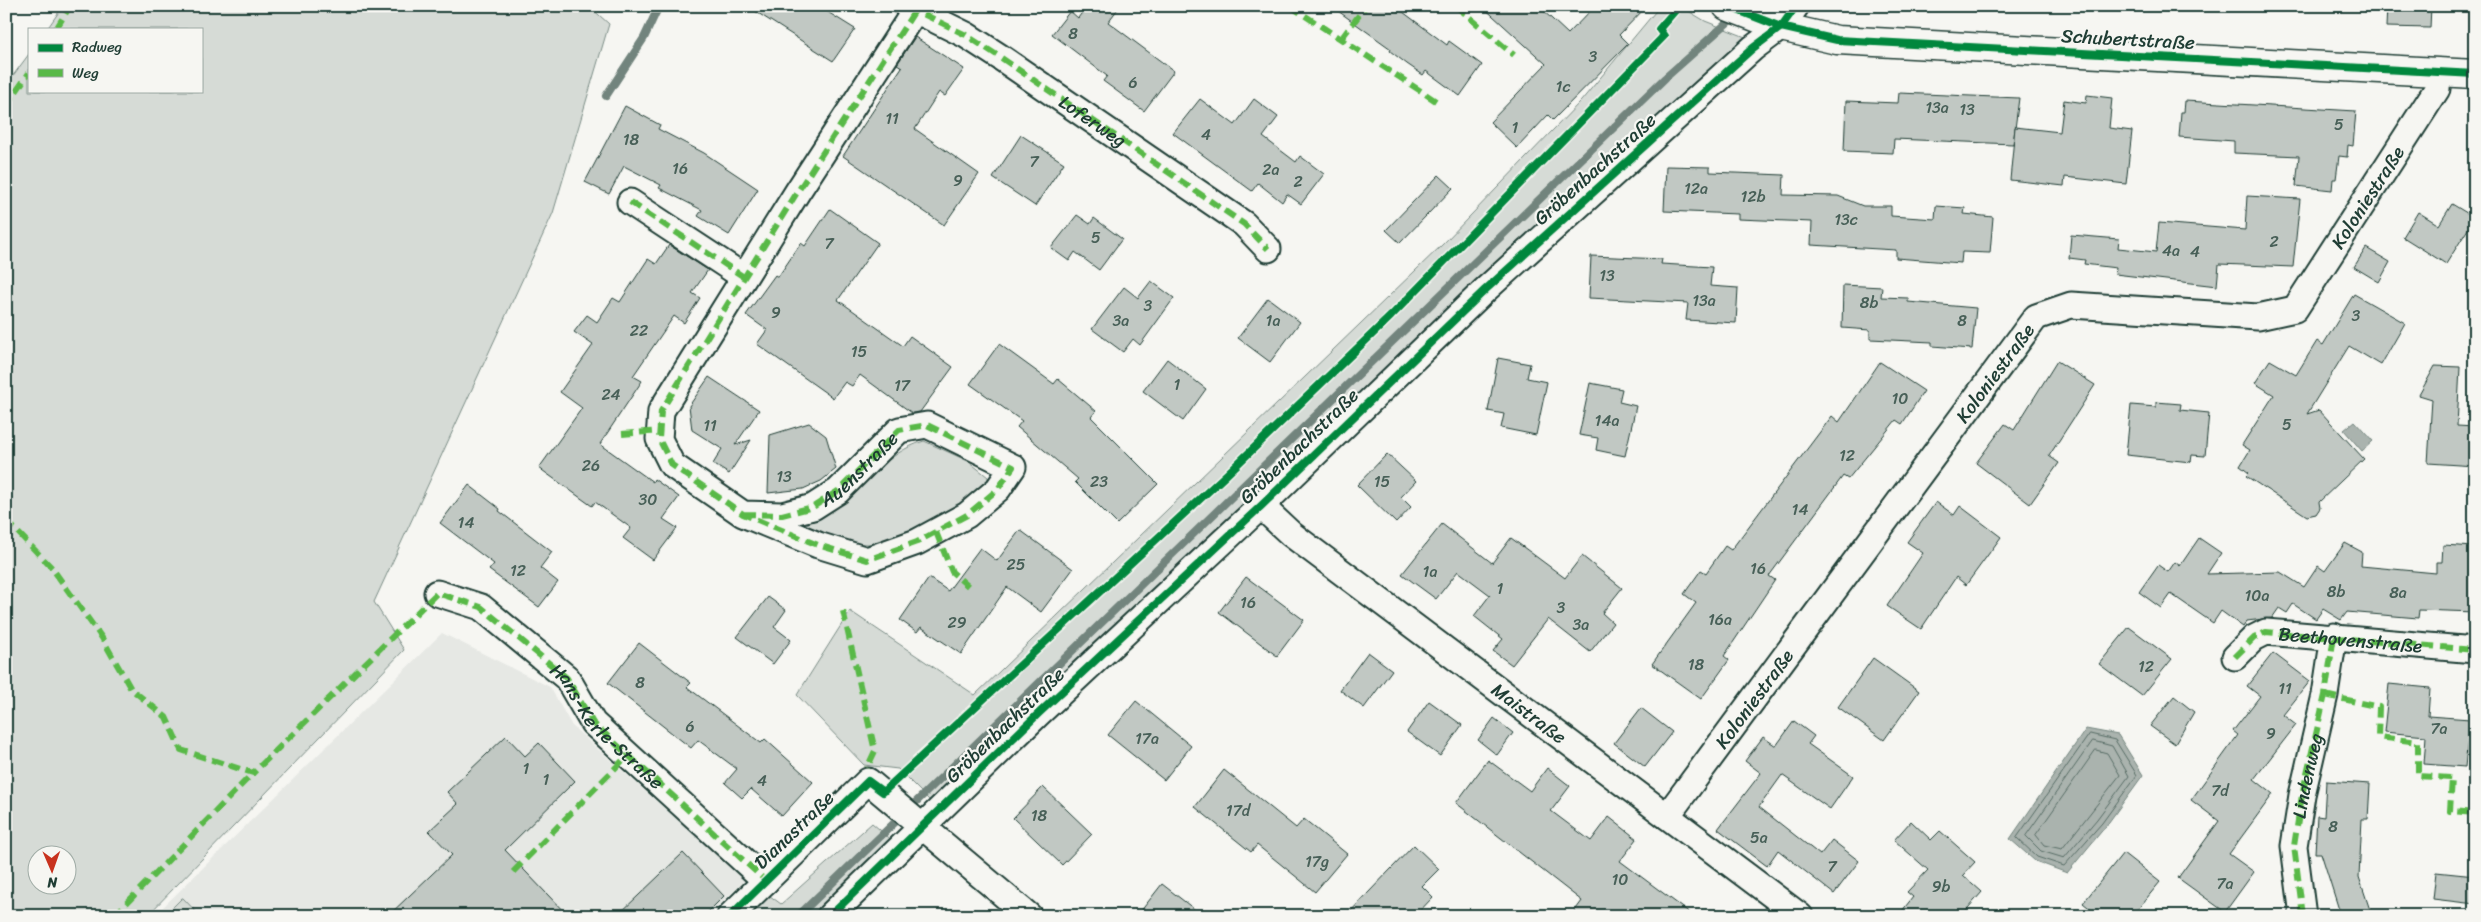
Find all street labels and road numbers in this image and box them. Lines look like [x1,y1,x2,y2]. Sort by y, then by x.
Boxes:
street label: Schubertstraße [2060,19,2196,59]
street label: Loferweg [1052,86,1134,156]
street label: Gröbenbachstraße [1526,104,1664,234]
street label: Koloniestraße [2322,139,2413,255]
street label: Koloniestraße [1946,316,2043,430]
street label: Gröbenbachstraße [1231,380,1367,512]
street label: Auenstraße [812,423,906,516]
street label: Beethovenstraße [2277,617,2424,662]
street label: Koloniestraße [1706,642,1802,756]
street label: Hans-Kerle-Straße [543,654,672,797]
street label: Gröbenbachstraße [937,659,1073,791]
street label: Maistraße [1484,673,1574,752]
street label: Lindenweg [2282,730,2332,821]
street label: Dianastraße [746,782,843,877]

